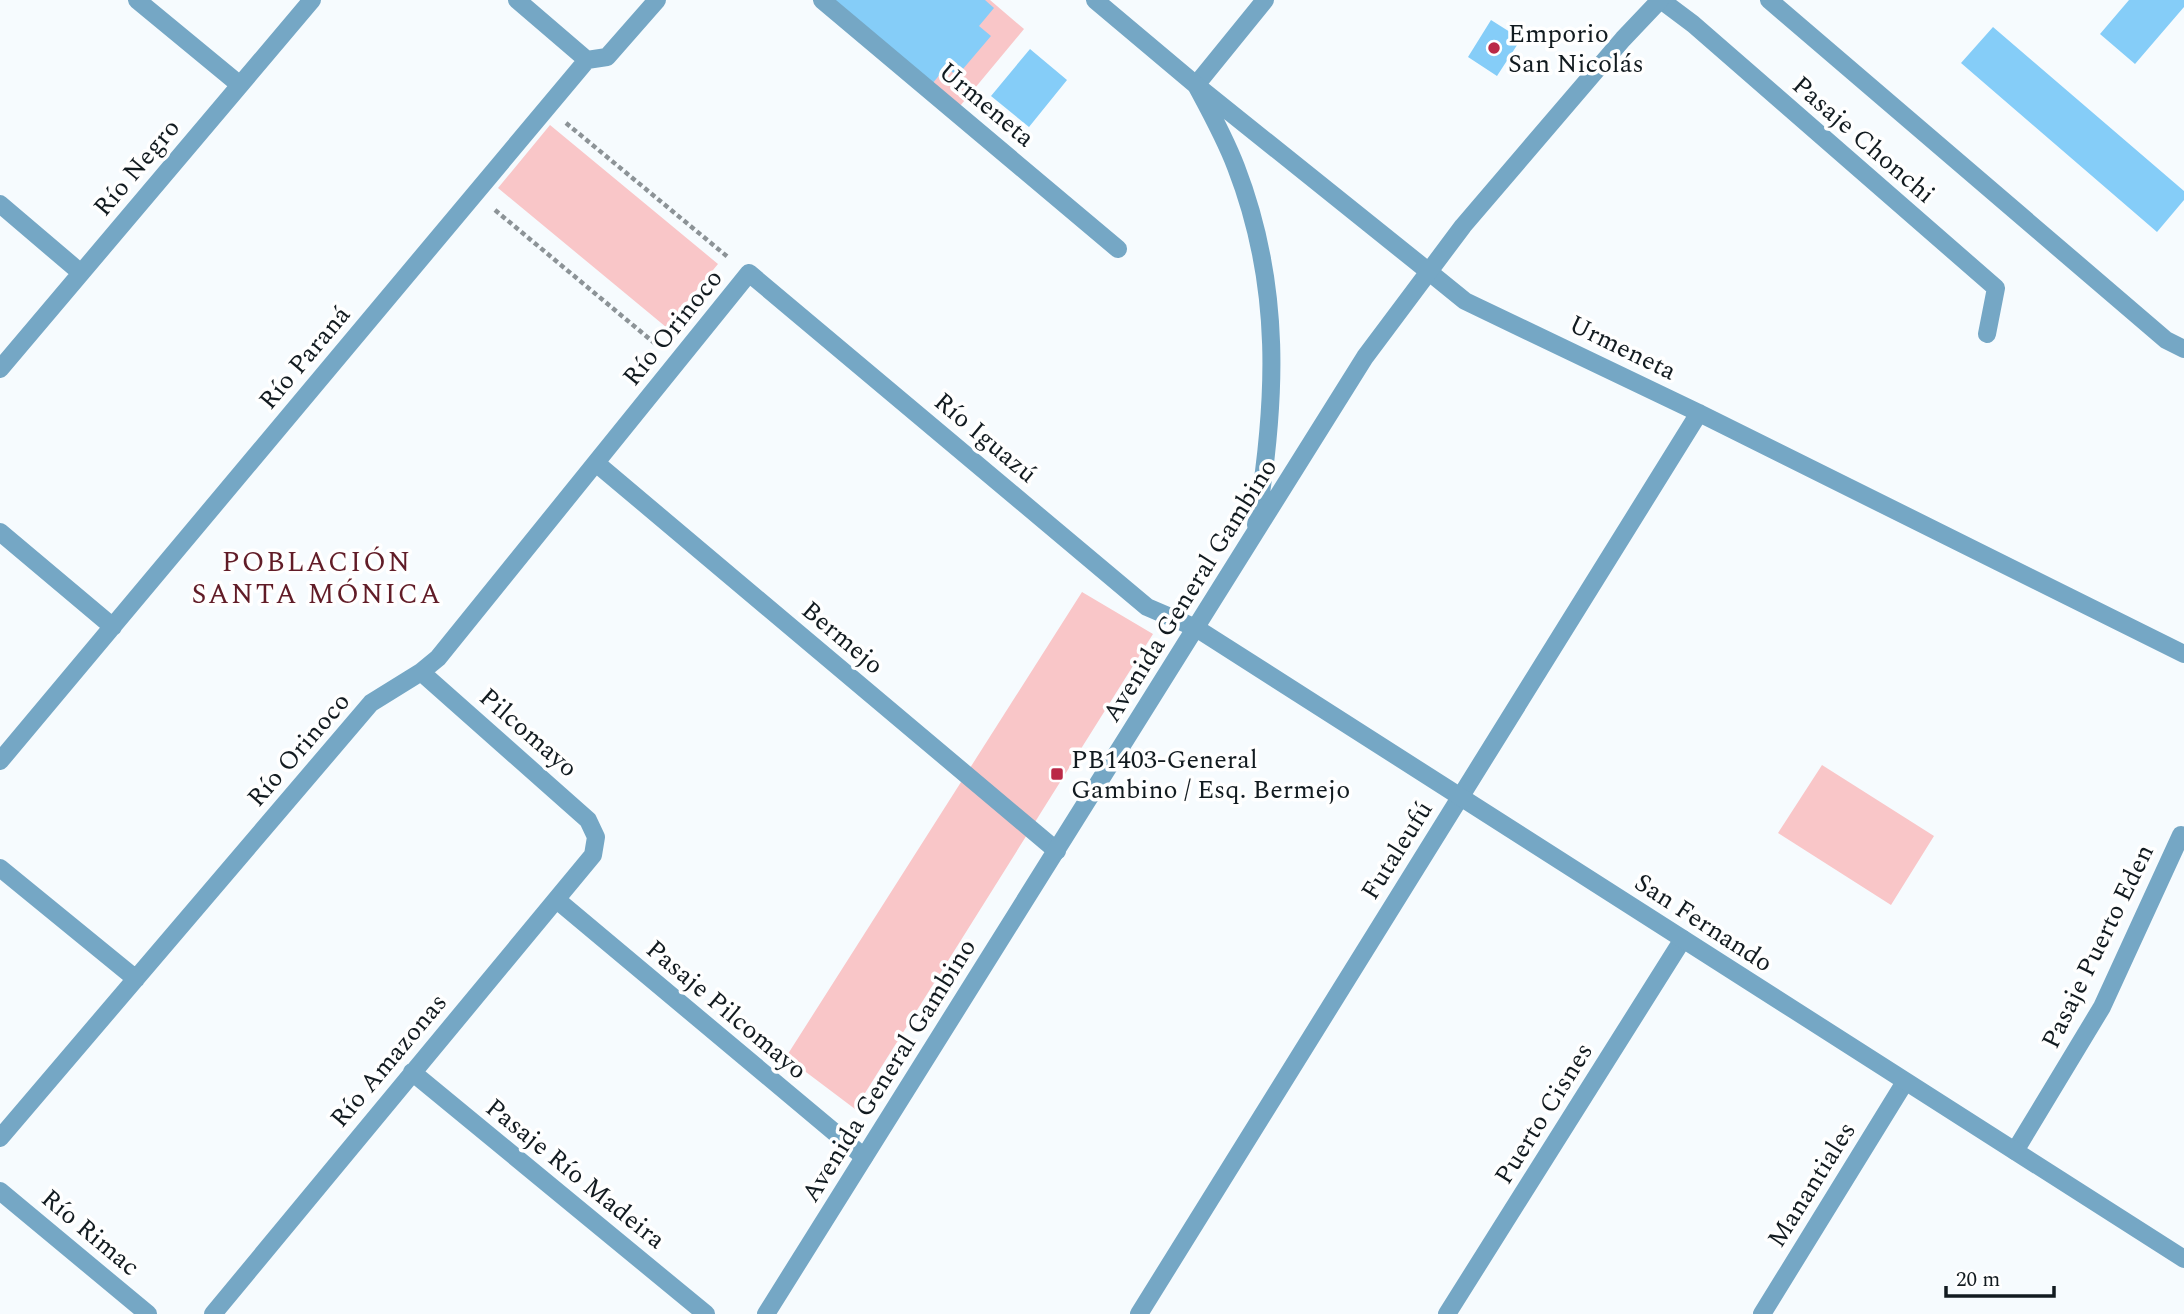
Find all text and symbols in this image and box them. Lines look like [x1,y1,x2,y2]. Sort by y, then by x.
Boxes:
place label: Emporio San Nicolás [1508,14,1644,84]
marker: Emporio San Nicolás [1486,40,1502,56]
street label: Urmeneta [929,52,1044,157]
street label: Pasaje Chonchi [1783,66,1944,213]
street label: Río Negro [84,110,190,226]
street label: Río Orinoco [613,260,733,395]
street label: Río Paraná [249,296,361,419]
street label: Urmeneta [1562,305,1683,391]
street label: Río Iguazú [925,382,1046,493]
street label: Avenida General Gambino [1092,451,1288,730]
district label: POBLACIÓN SANTA MÓNICA [191,541,443,616]
street label: Bermejo [792,591,893,684]
street label: Pilcomayo [470,678,587,787]
street label: Río Orinoco [237,683,360,816]
place label: PB1403-General Gambino / Esq. Bermejo [1071,740,1350,810]
marker: PB1403-General Gambino / Esq. Bermejo [1049,766,1065,782]
street label: Futaleufú [1351,793,1443,908]
street label: Pasaje Puerto Eden [2031,837,2165,1055]
street label: San Fernando [1626,863,1781,983]
street label: Pasaje Pilcomayo [637,930,816,1089]
street label: Avenida General Gambino [791,931,987,1210]
street label: Río Amazonas [320,984,457,1137]
street label: Puerto Cisnes [1484,1035,1603,1192]
street label: Pasaje Río Madeira [477,1088,674,1259]
street label: Manantiales [1757,1114,1866,1255]
street label: Río Rimac [32,1179,149,1286]
scale bar [1946,1254,2054,1298]
text: 20 m [1956,1264,2000,1296]

